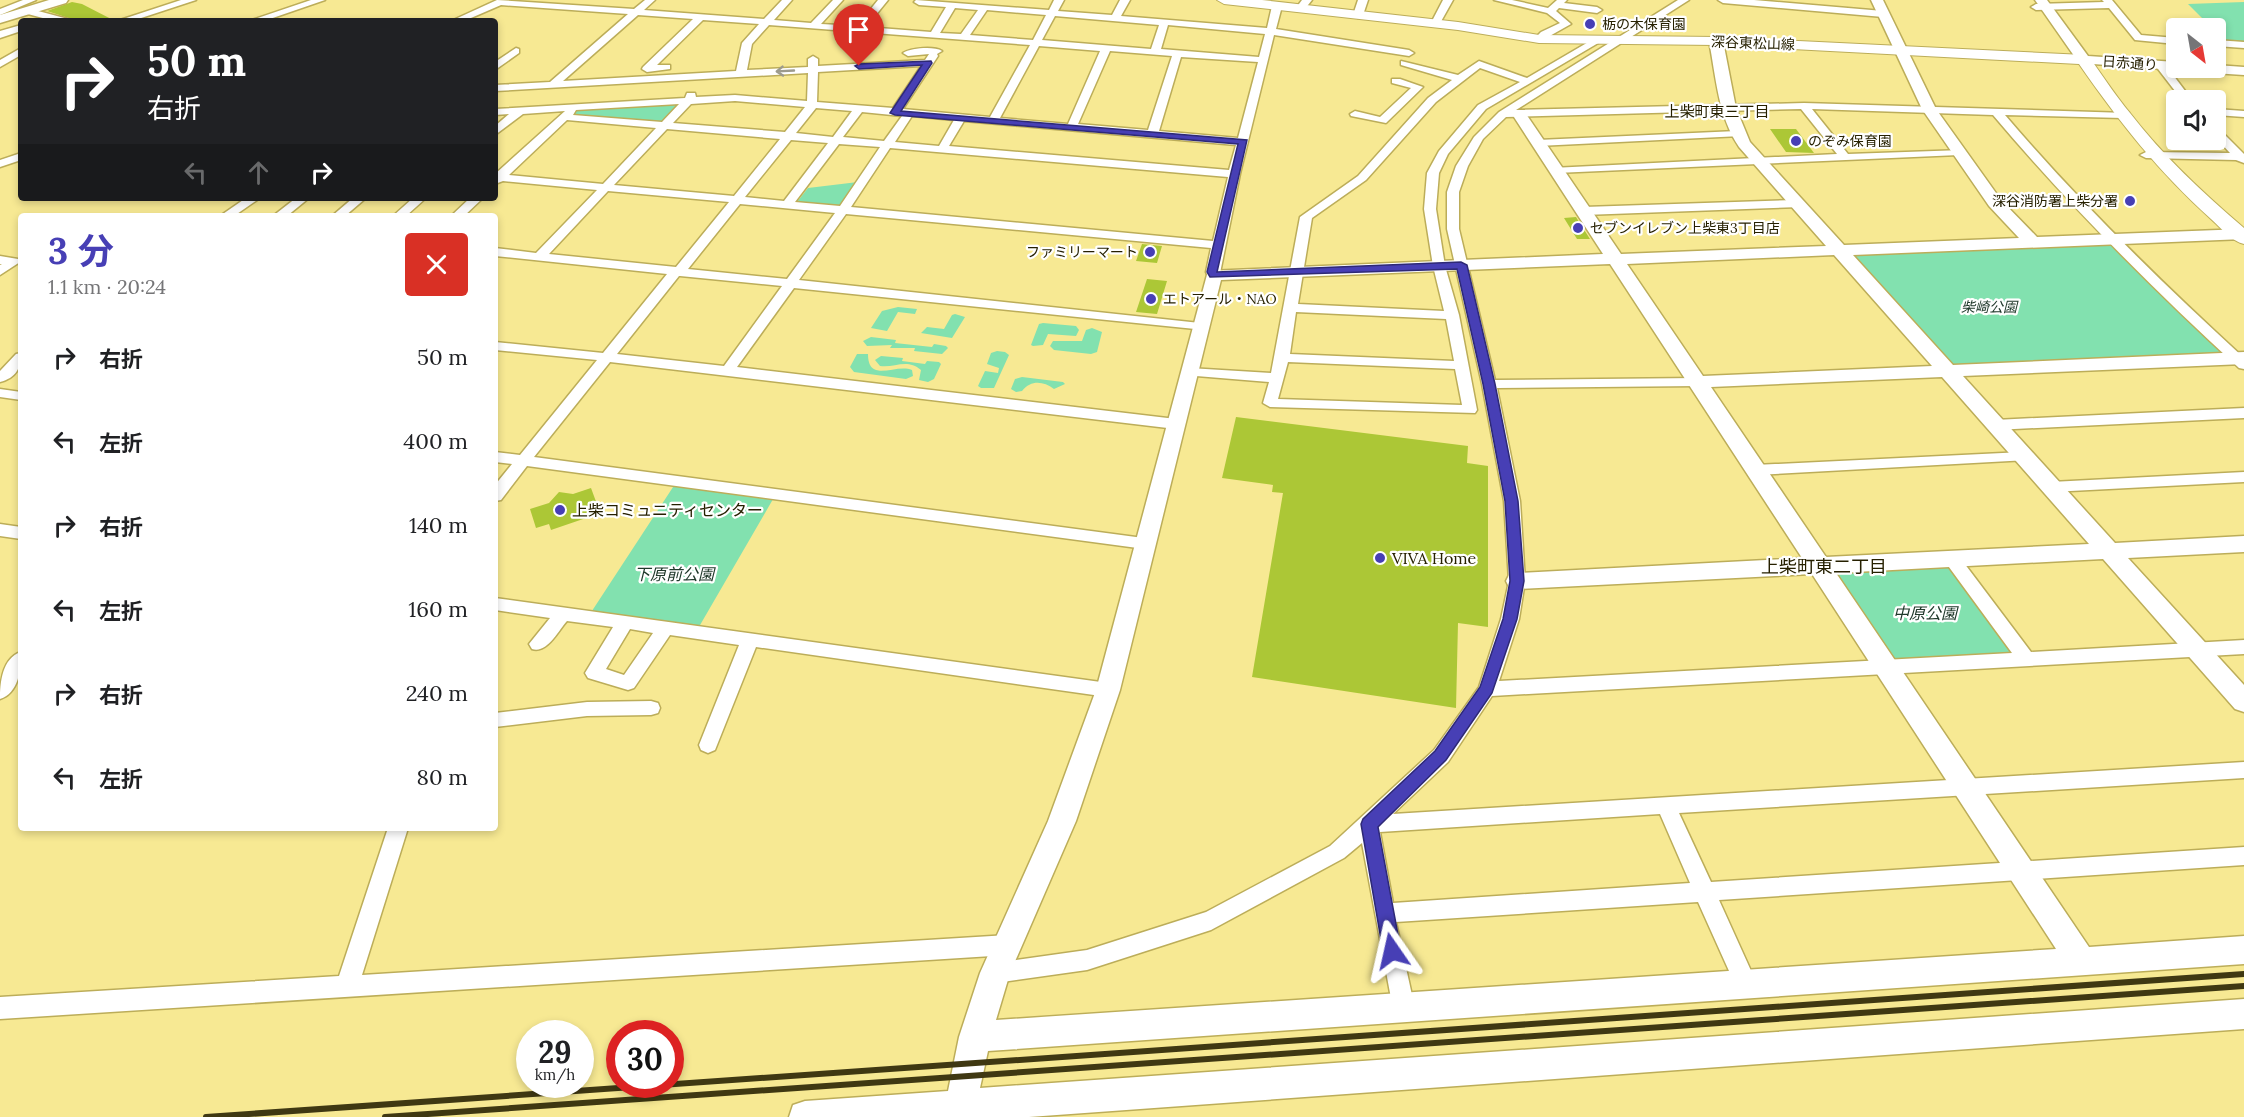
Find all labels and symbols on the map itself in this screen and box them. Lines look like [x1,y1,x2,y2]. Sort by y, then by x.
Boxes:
pin [833,4,884,66]
place label: 栃の木保育園 [1602,15,1686,33]
marker: 栃の木保育園 [1583,17,1597,31]
north arrow [2166,18,2226,78]
street label: 深谷東松山線 [1711,33,1795,53]
street label: 日赤通り [2101,52,2159,74]
one-way arrow [776,65,796,76]
district label: 上柴町東三丁目 [1664,102,1770,121]
place label: のぞみ保育園 [1808,132,1892,150]
marker: のぞみ保育園 [1789,134,1803,148]
place label: 深谷消防署上柴分署 [1992,192,2118,210]
marker: 深谷消防署上柴分署 [2123,194,2137,208]
place label: セブンイレブン上柴東3丁目店 [1590,219,1780,237]
marker: セブンイレブン上柴東3丁目店 [1571,221,1585,235]
place label: ファミリーマート [1026,243,1138,261]
marker: ファミリーマート [1143,245,1157,259]
place label: エトアール・NAO [1163,290,1277,308]
marker: エトアール・NAO [1144,292,1158,306]
park label: 柴崎公園 [1961,298,2019,316]
place label: 上柴コミュニティセンター [572,500,763,520]
marker: 上柴コミュニティセンター [553,503,567,517]
place label: VIVA Home [1391,548,1477,568]
marker: VIVA Home [1373,551,1387,565]
district label: 上柴町東二丁目 [1761,555,1887,578]
park label: 下原前公園 [634,564,716,584]
park label: 中原公園 [1893,603,1959,623]
position arrow [1360,919,1424,983]
speed limit sign: 30 [606,1020,684,1098]

